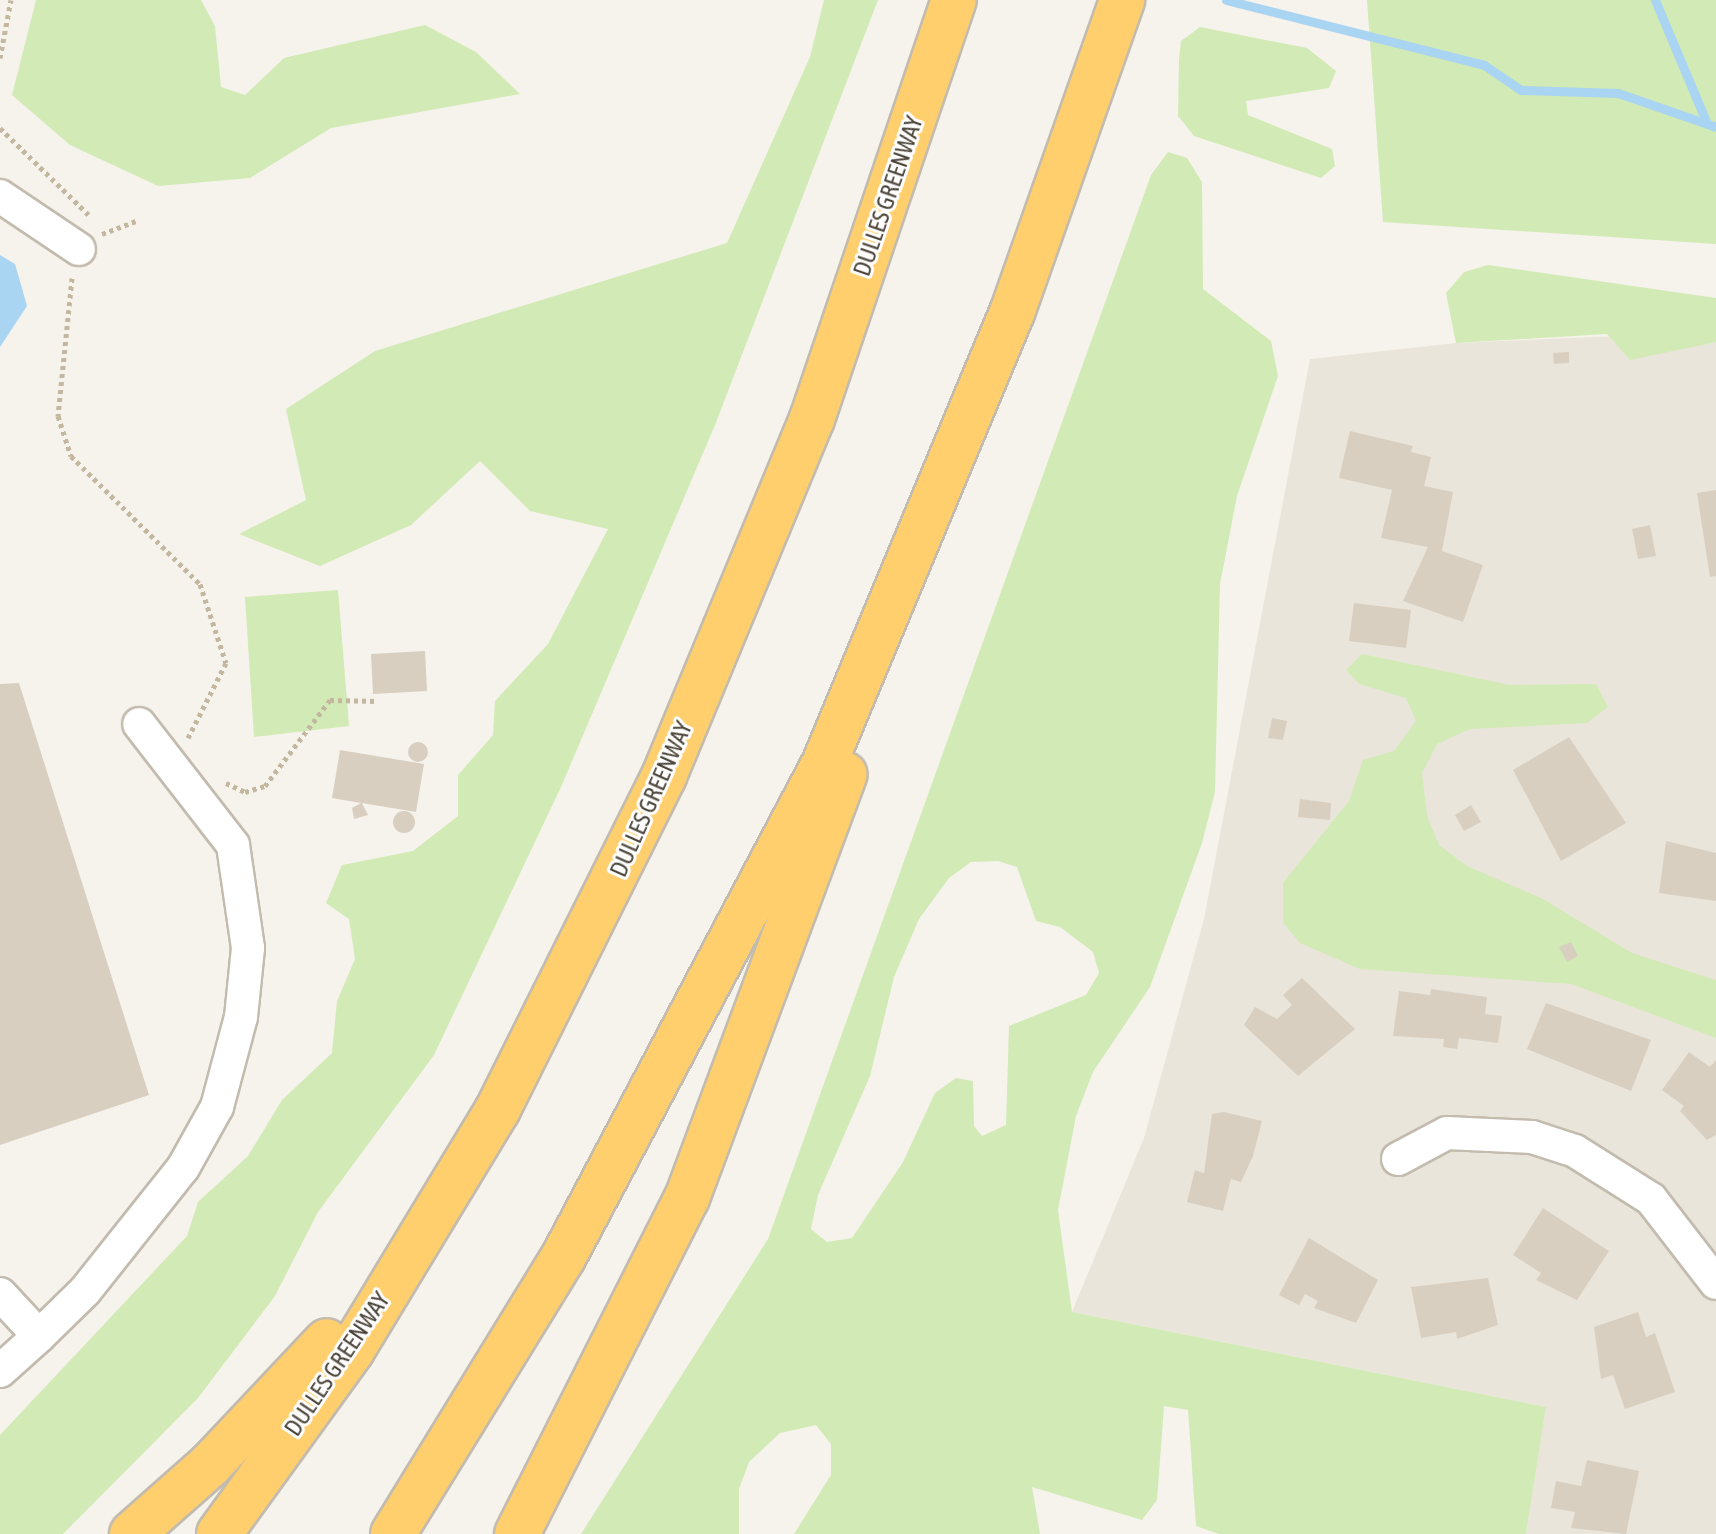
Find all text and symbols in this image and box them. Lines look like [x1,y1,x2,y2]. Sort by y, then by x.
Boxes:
street label: DULLES GREENWAY [847,112,929,280]
street label: DULLES GREENWAY [604,717,698,881]
street label: DULLES GREENWAY [278,1287,396,1441]

